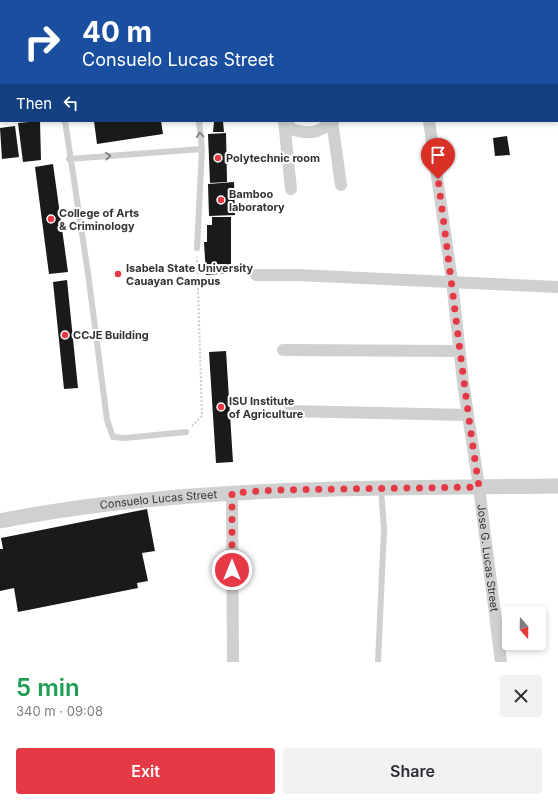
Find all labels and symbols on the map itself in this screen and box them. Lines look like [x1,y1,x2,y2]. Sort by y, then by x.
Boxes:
one-way arrow [196,132,205,138]
pin [421,138,455,179]
one-way arrow [105,151,111,160]
place label: Polytechnic room [226,151,320,165]
marker: Polytechnic room [213,153,223,163]
place label: Bamboo laboratory [229,187,285,214]
marker: Bamboo laboratory [216,195,226,205]
place label: College of Arts & Criminology [59,206,139,233]
marker: College of Arts & Criminology [46,214,56,224]
place label: Isabela State University Cauayan Campus [126,261,254,288]
marker: Isabela State University Cauayan Campus [113,269,123,279]
place label: CCJE Building [73,328,149,342]
marker: CCJE Building [60,330,70,340]
place label: ISU Institute of Agriculture [229,394,304,421]
marker: ISU Institute of Agriculture [216,402,226,412]
street label: Consuelo Lucas Street [99,487,218,512]
street label: Jose G. Lucas Street [474,504,502,613]
position arrow [211,549,253,591]
north arrow [502,606,546,650]

